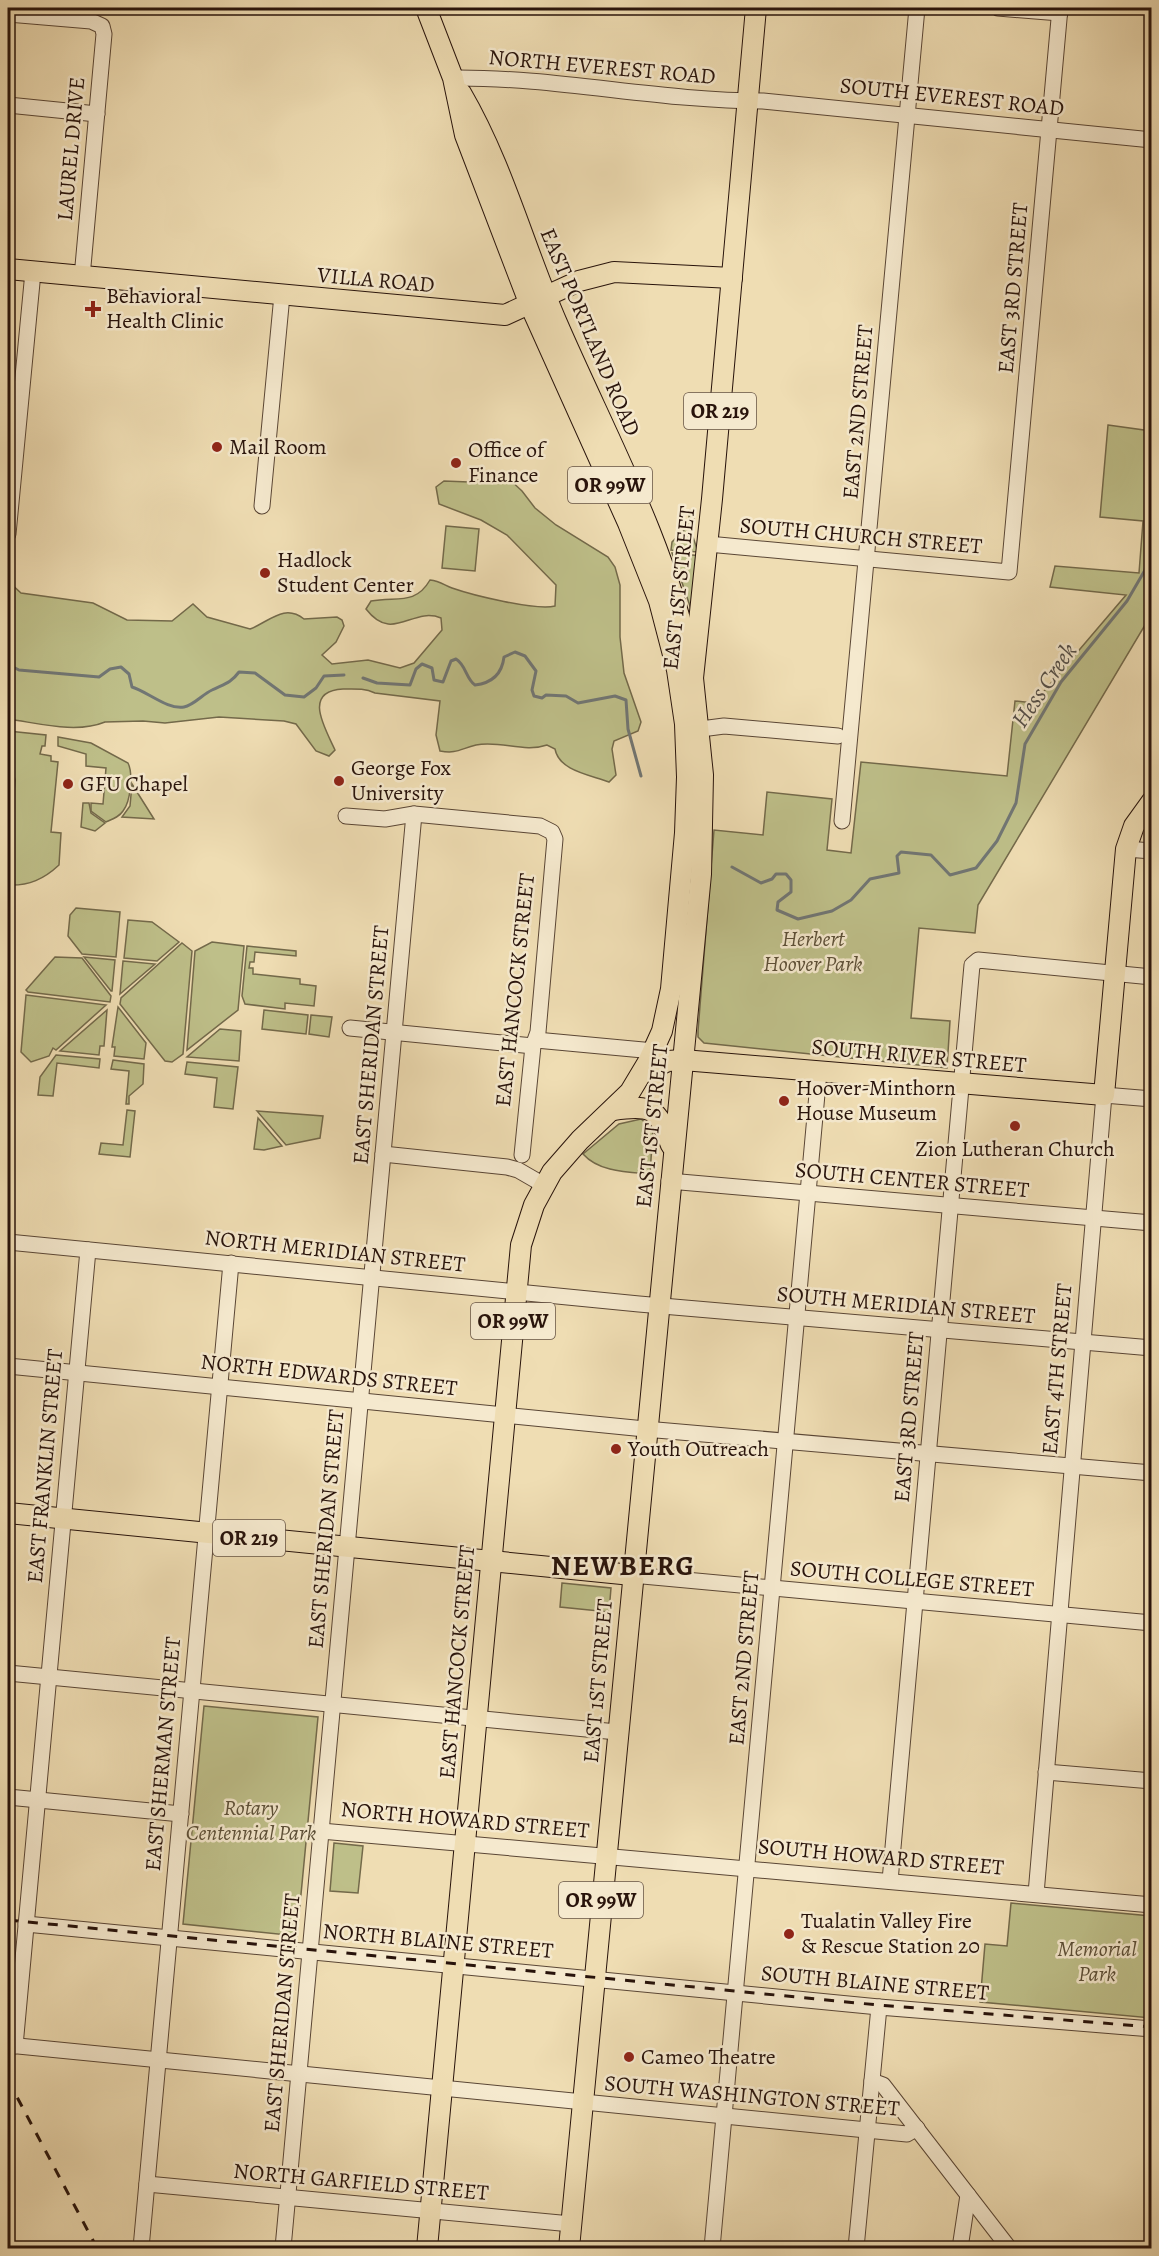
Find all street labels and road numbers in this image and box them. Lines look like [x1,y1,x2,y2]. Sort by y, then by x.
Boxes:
street label: NORTH EVEREST ROAD [487,42,717,92]
street label: SOUTH EVEREST ROAD [838,70,1066,124]
street label: LAUREL DRIVE [50,76,92,222]
street label: EAST 3RD STREET [991,201,1035,375]
street label: EAST PORTLAND ROAD [533,223,647,441]
street label: VILLA ROAD [315,260,436,300]
street label: EAST 2ND STREET [835,323,881,501]
road number: OR 219 [684,393,756,429]
road number: OR 99W [568,467,652,503]
street label: EAST 1ST STREET [655,505,703,671]
street label: SOUTH CHURCH STREET [739,510,983,562]
street label: EAST HANCOCK STREET [488,872,542,1108]
street label: EAST SHERIDAN STREET [346,924,396,1166]
street label: SOUTH RIVER STREET [810,1032,1028,1080]
street label: EAST 1ST STREET [628,1043,676,1209]
street label: SOUTH CENTER STREET [794,1155,1030,1205]
street label: NORTH MERIDIAN STREET [203,1222,467,1280]
street label: SOUTH MERIDIAN STREET [776,1279,1036,1331]
street label: EAST 4TH STREET [1035,1282,1079,1456]
road number: OR 99W [471,1303,555,1339]
street label: EAST 3RD STREET [887,1330,931,1504]
street label: NORTH EDWARDS STREET [199,1347,459,1403]
street label: EAST FRANKLIN STREET [20,1348,70,1584]
street label: EAST SHERIDAN STREET [301,1408,351,1650]
road number: OR 219 [213,1520,285,1556]
street label: EAST HANCOCK STREET [432,1544,482,1780]
street label: SOUTH COLLEGE STREET [789,1553,1035,1605]
street label: EAST 2ND STREET [721,1569,767,1747]
street label: EAST 1ST STREET [576,1598,620,1764]
street label: EAST SHERMAN STREET [138,1635,188,1873]
street label: NORTH HOWARD STREET [339,1794,591,1846]
street label: SOUTH HOWARD STREET [757,1831,1005,1883]
road number: OR 99W [559,1882,643,1918]
street label: EAST SHERIDAN STREET [257,1892,307,2134]
street label: NORTH BLAINE STREET [321,1916,555,1966]
street label: SOUTH BLAINE STREET [760,1958,990,2008]
street label: SOUTH WASHINGTON STREET [603,2068,901,2124]
street label: NORTH GARFIELD STREET [232,2156,490,2208]

